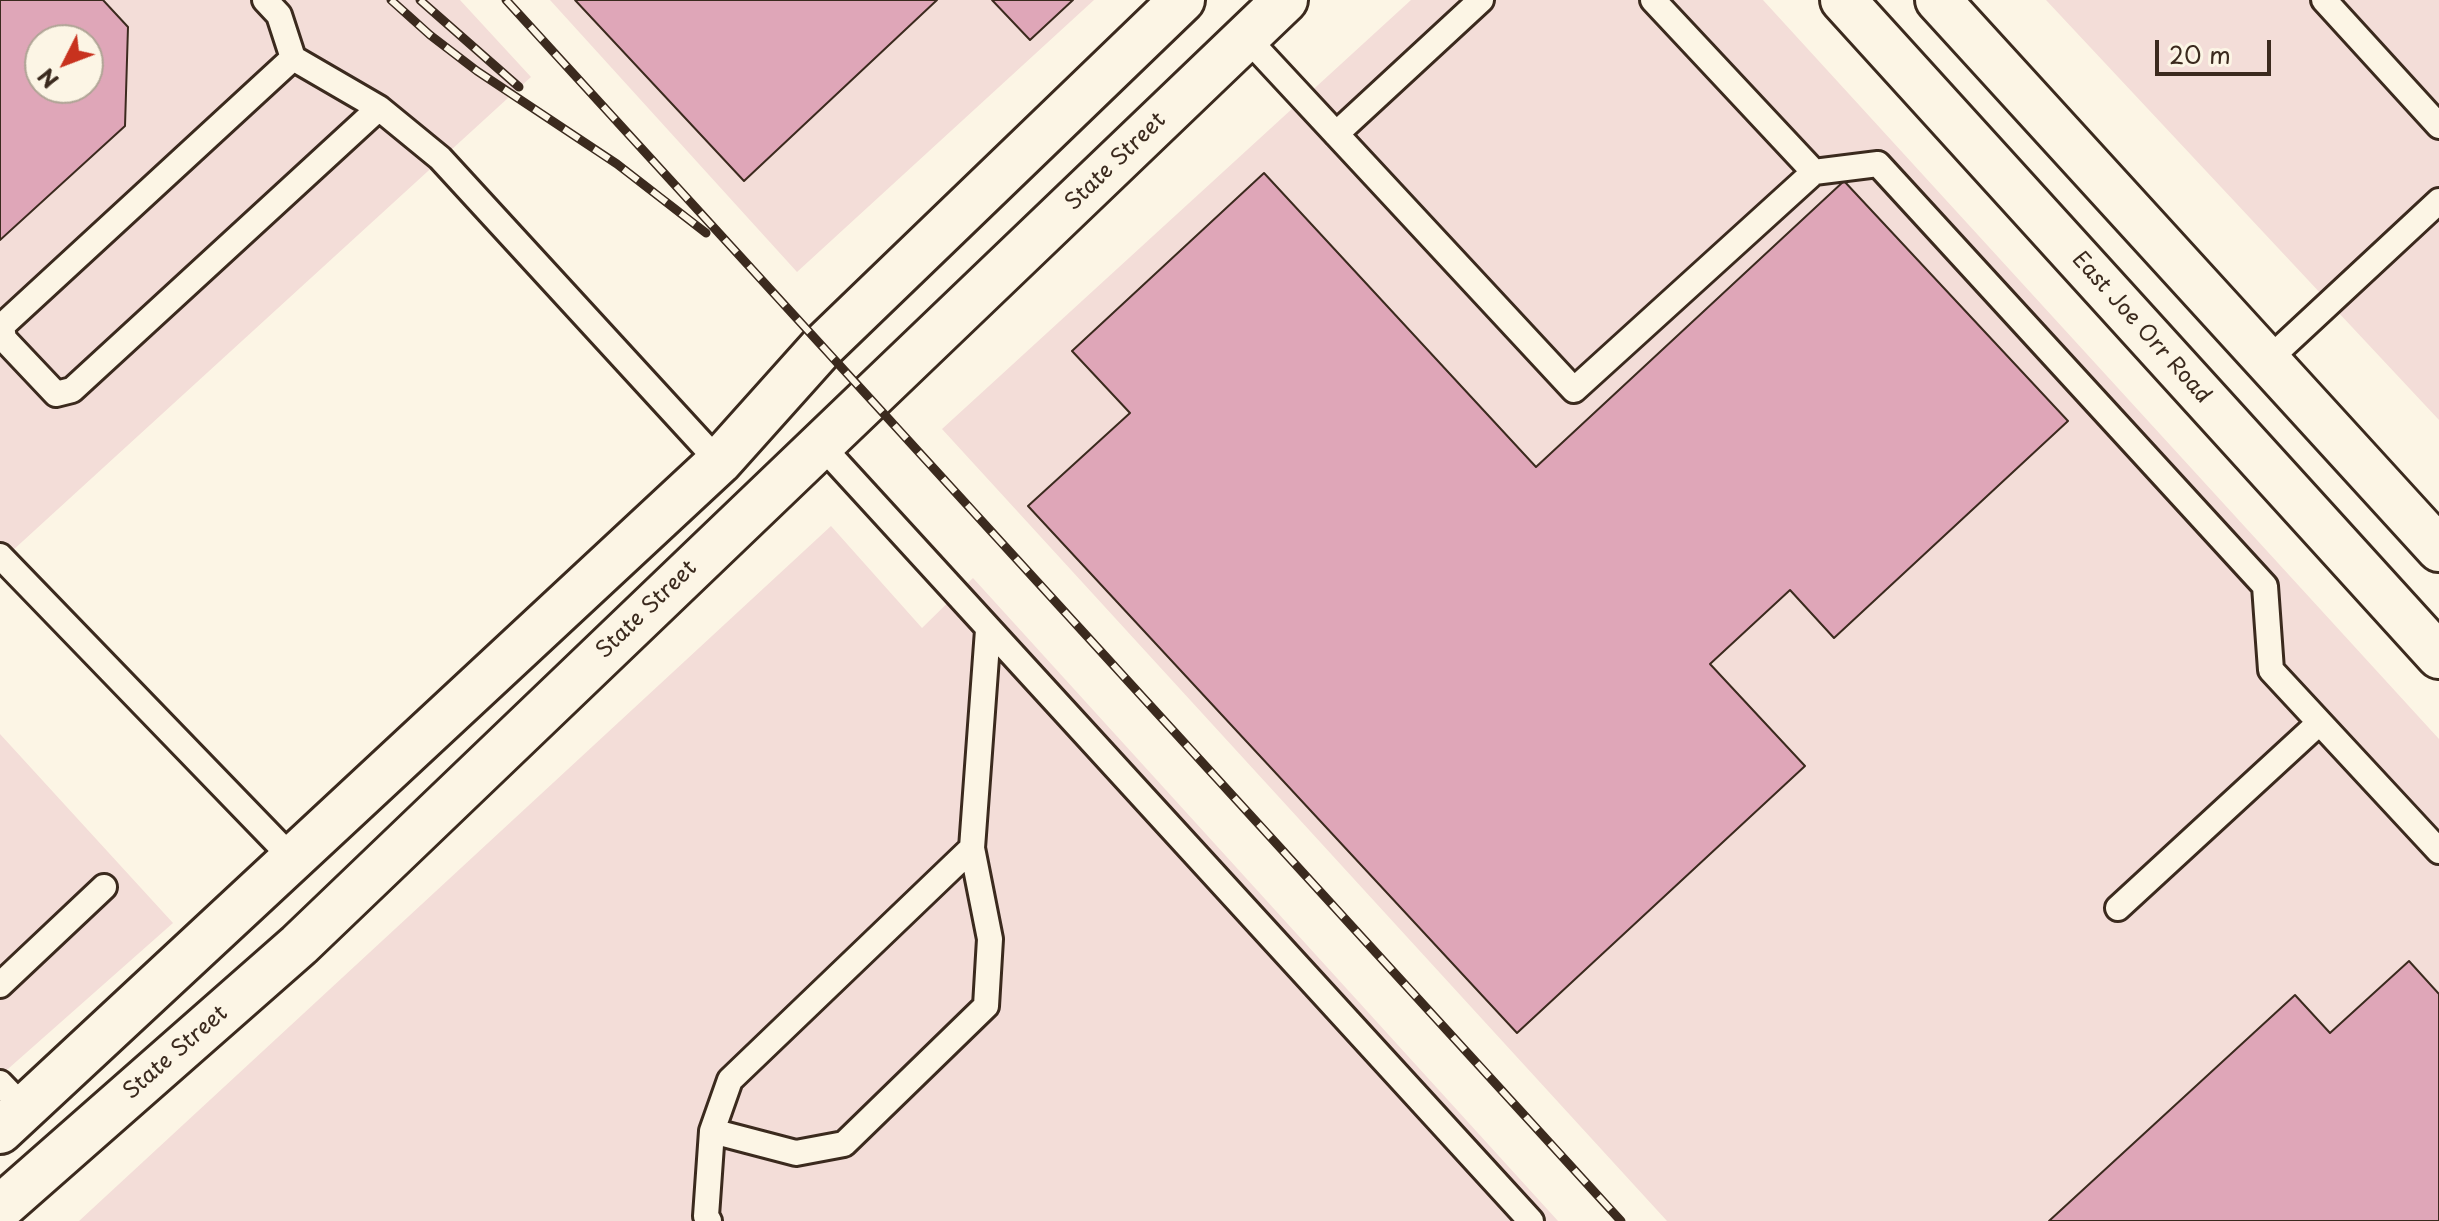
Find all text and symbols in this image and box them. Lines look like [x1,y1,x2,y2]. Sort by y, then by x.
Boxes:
north arrow [24,24,104,104]
scale bar [2159,24,2275,74]
text: 20 m [2169,36,2231,72]
text: N [29,62,65,97]
street label: State Street [1060,107,1172,217]
street label: East Joe Orr Road [2066,247,2216,409]
street label: State Street [591,555,703,665]
street label: State Street [118,1001,234,1105]

